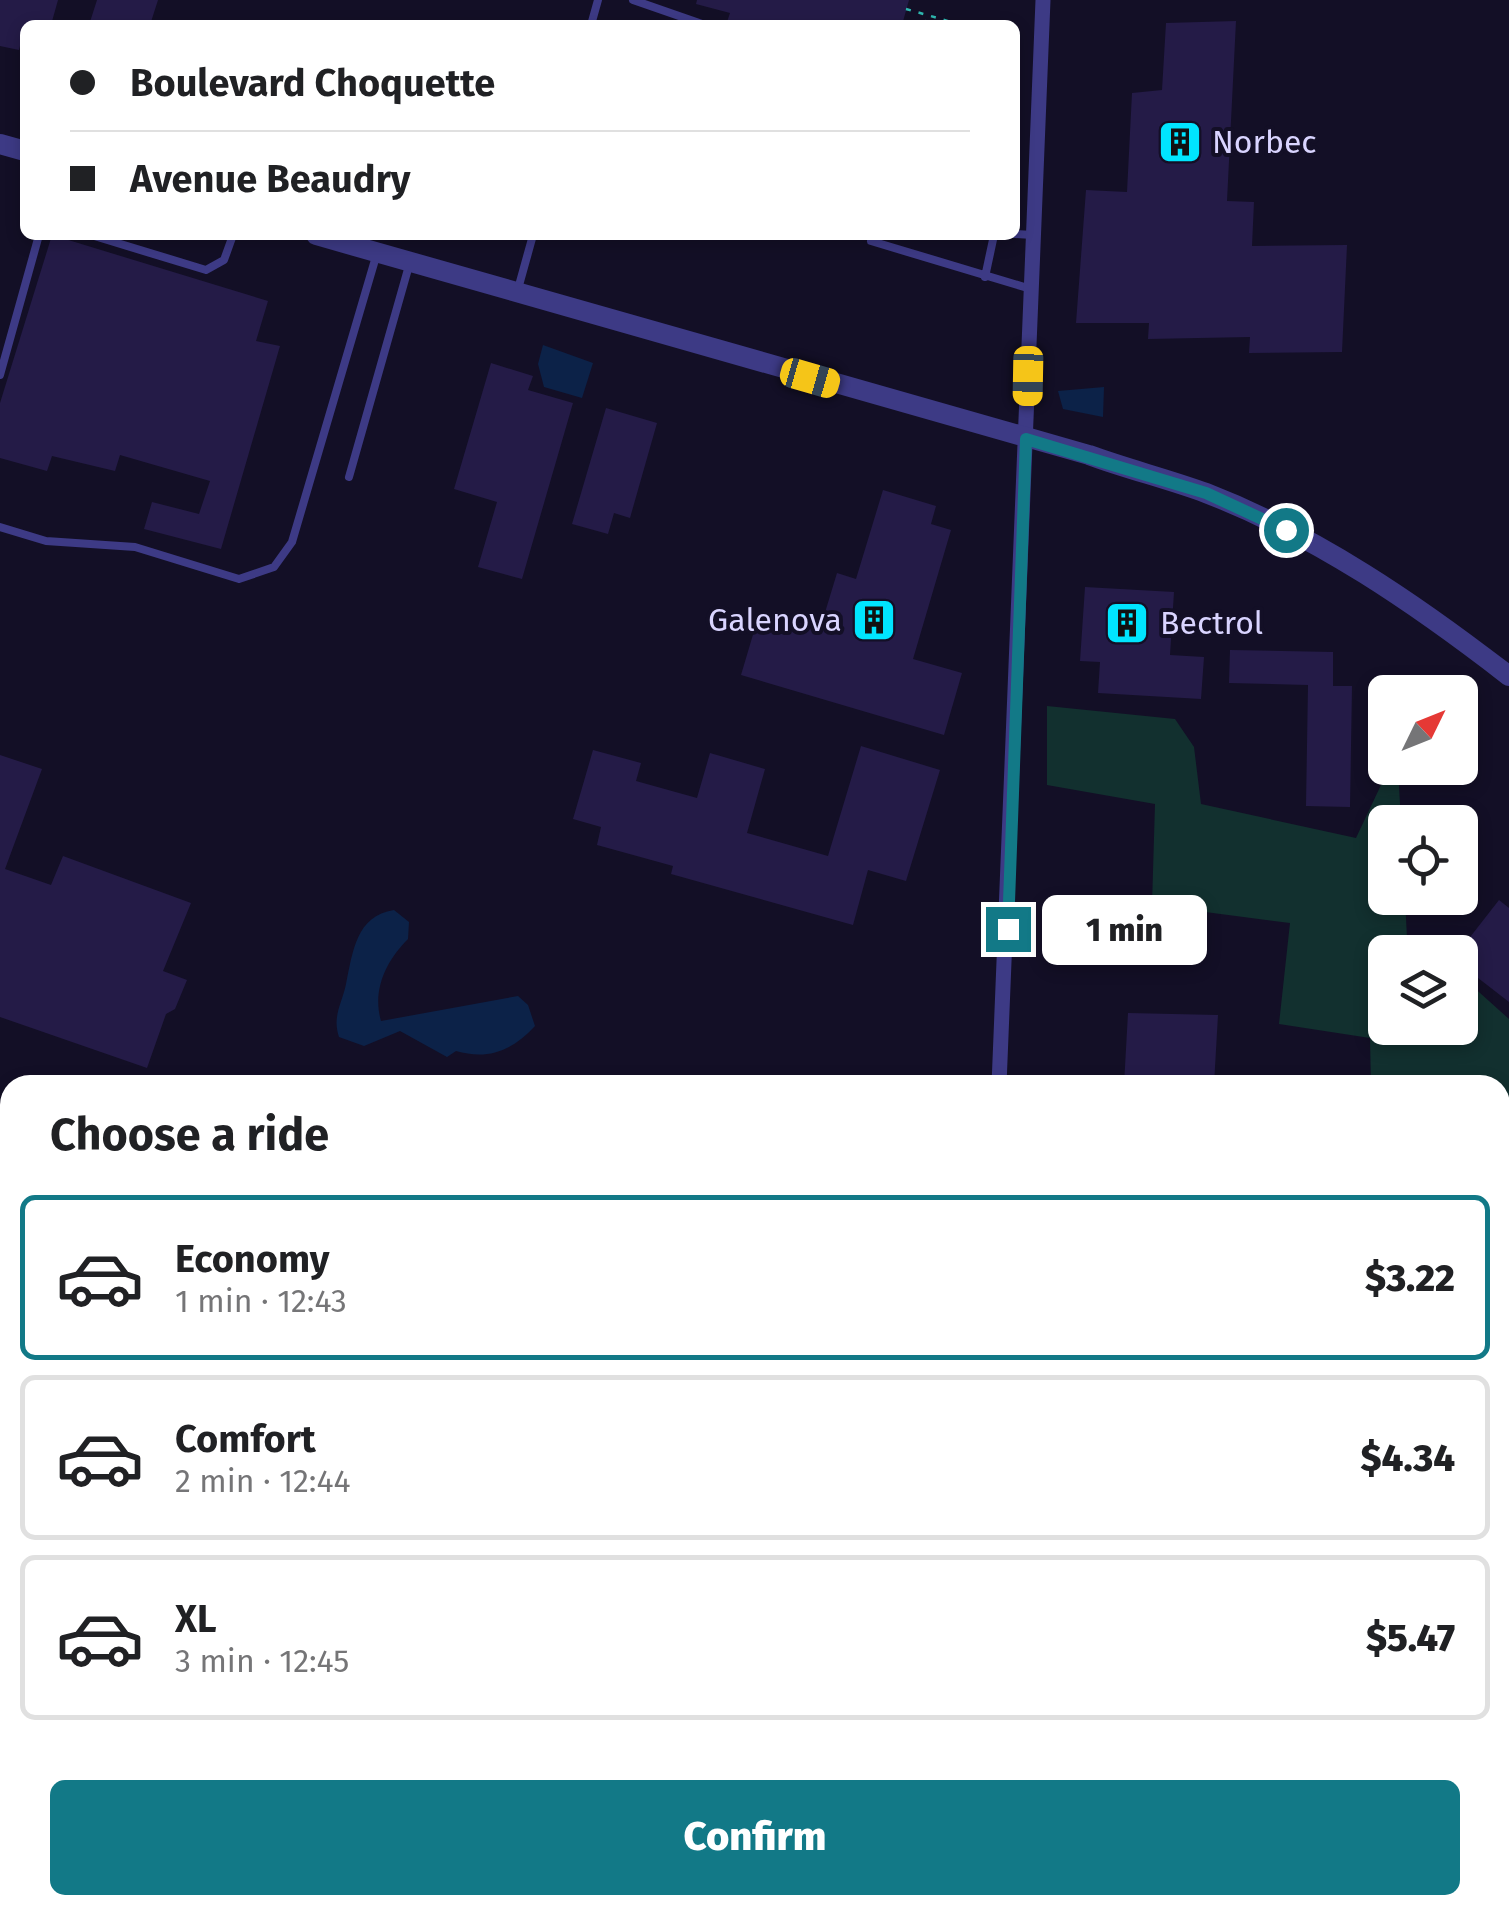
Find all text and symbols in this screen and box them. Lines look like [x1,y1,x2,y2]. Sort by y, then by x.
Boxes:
text: Boulevard Choquette [130,60,495,106]
building icon: Norbec [1157,119,1203,165]
place label: Norbec [1212,123,1317,161]
text: Avenue Beaudry [130,156,411,202]
car [1012,346,1044,406]
car [777,355,843,401]
route start [1264,508,1309,553]
building icon: Galenova [851,597,897,643]
building icon: Bectrol [1104,600,1150,646]
place label: Galenova [708,601,842,639]
place label: Bectrol [1160,604,1263,642]
north arrow [1368,675,1478,785]
map controls [1368,675,1478,1045]
button: locate [1368,805,1478,915]
callout: 1 min [1043,894,1208,964]
route end [986,907,1031,952]
text: 1 min [1086,911,1163,949]
button: layers [1368,935,1478,1045]
text: Choose a ride [50,1108,329,1162]
icon: car [55,1233,145,1323]
text: Economy [175,1236,330,1282]
text: $3.22 [1365,1255,1455,1301]
text: 1 min · 12:43 [175,1282,347,1320]
icon: car [55,1413,145,1503]
text: Comfort [175,1416,316,1462]
text: $4.34 [1360,1435,1455,1481]
text: 2 min · 12:44 [175,1462,350,1500]
icon: car [55,1593,145,1683]
text: XL [175,1596,217,1642]
text: $5.47 [1366,1615,1455,1661]
text: 3 min · 12:45 [175,1642,349,1680]
button: Confirm [50,1780,1460,1895]

